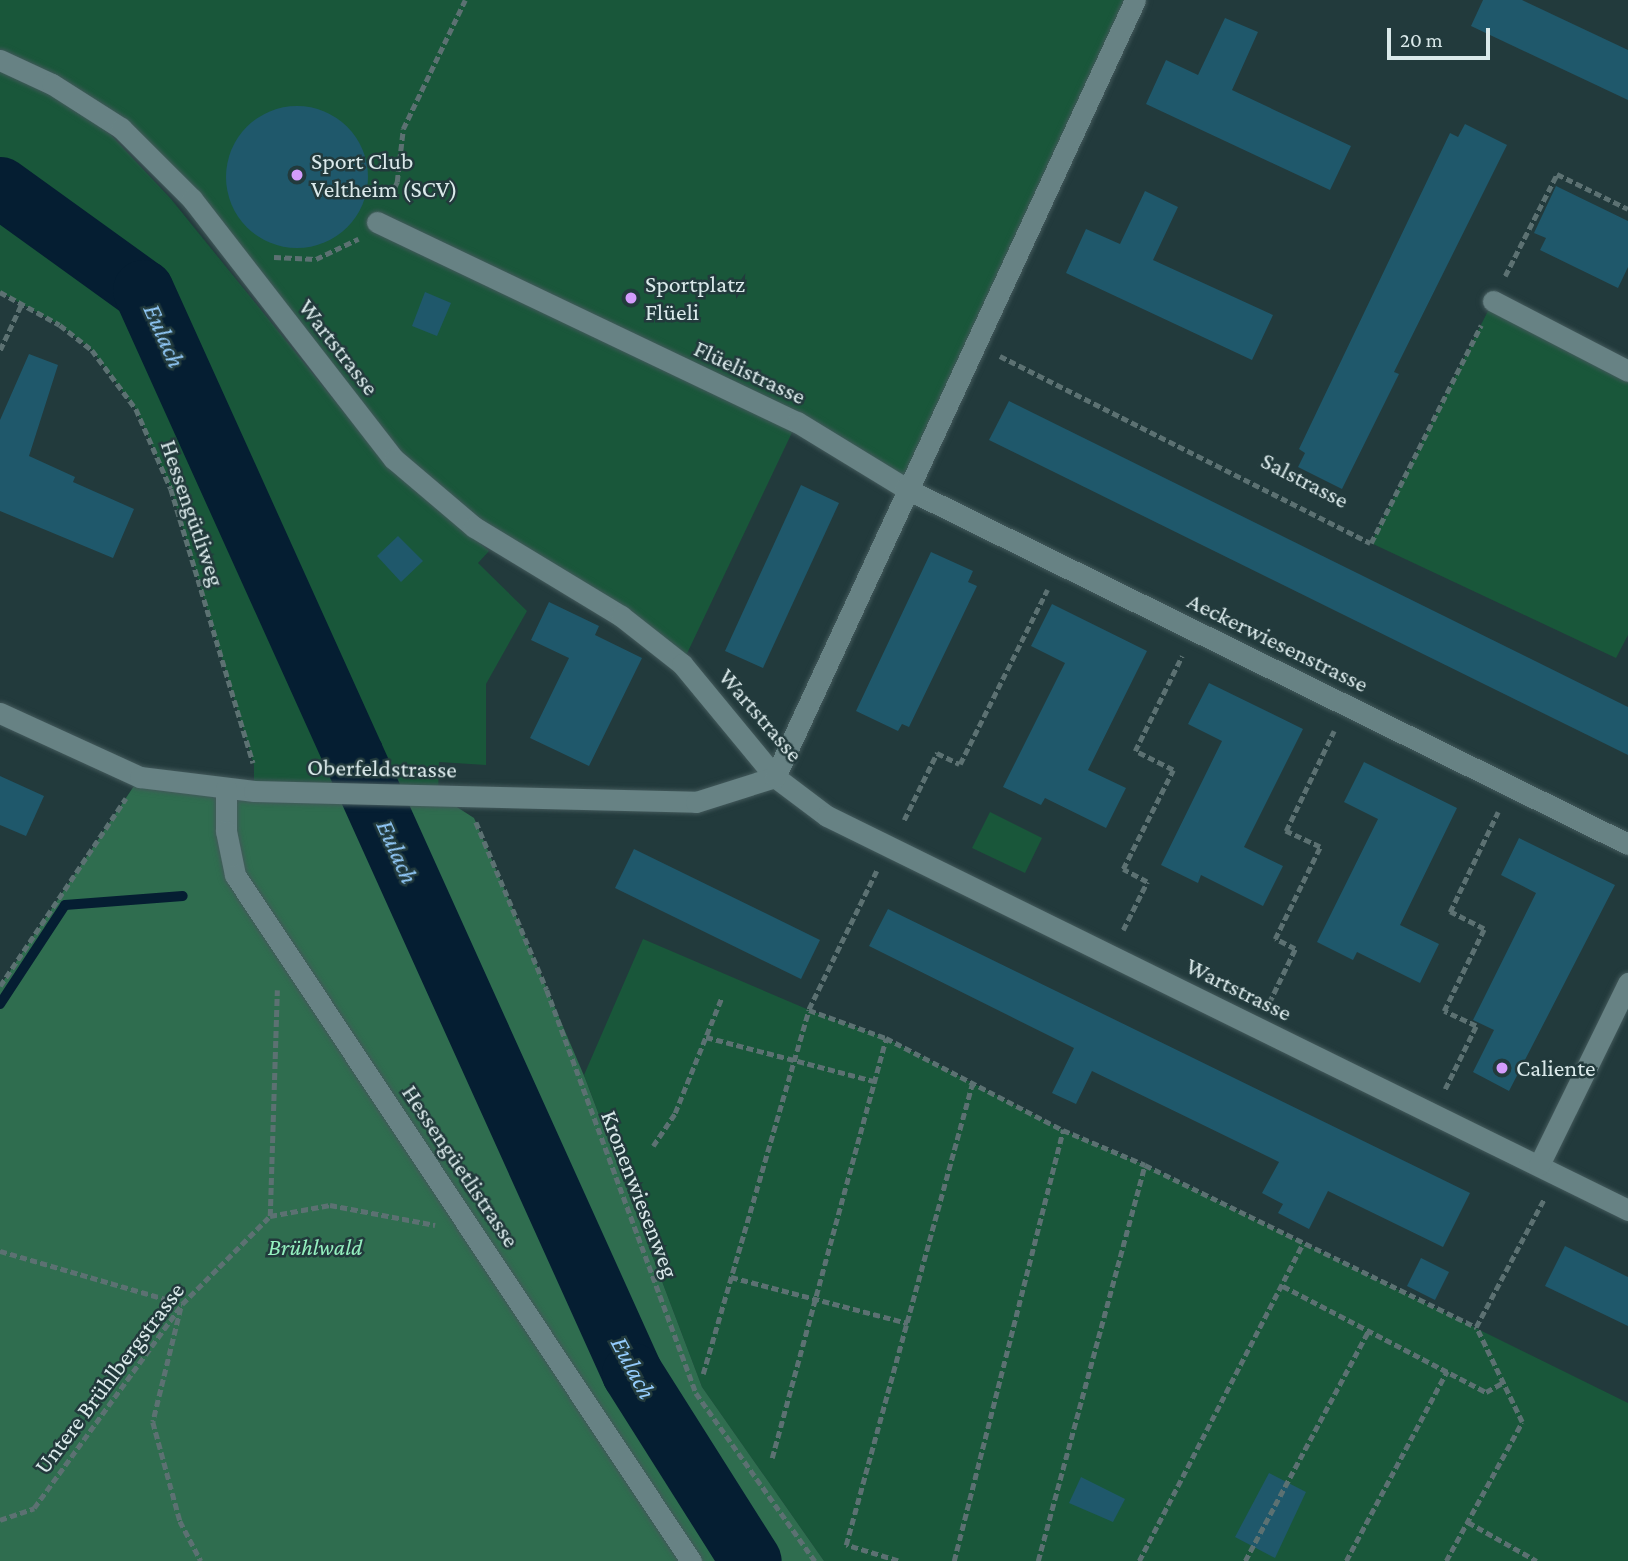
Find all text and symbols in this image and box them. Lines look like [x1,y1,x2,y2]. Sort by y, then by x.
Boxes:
scale bar [1390,14,1493,58]
text: 20 m [1400,28,1443,52]
place label: Sport Club Veltheim (SCV) [311,147,458,203]
marker: Sport Club Veltheim (SCV) [289,167,305,183]
place label: Sportplatz Flüeli [645,270,745,326]
marker: Sportplatz Flüeli [623,290,639,306]
street label: Wartstrasse [292,293,386,401]
water label: Eulach [136,299,192,373]
street label: Flüelistrasse [690,334,810,410]
street label: Hessengütliweg [154,436,232,590]
street label: Salstrasse [1256,446,1354,514]
street label: Aeckerwiesenstrasse [1183,586,1373,698]
street label: Wartstrasse [713,662,809,768]
street label: Oberfeldstrasse [307,752,457,784]
water label: Eulach [369,815,425,889]
street label: Wartstrasse [1181,951,1297,1027]
place label: Caliente [1516,1054,1596,1082]
marker: Caliente [1494,1060,1510,1076]
street label: Hessengüetlistrasse [396,1079,526,1253]
street label: Kronenwiesenweg [595,1106,685,1282]
park label: Brühlwald [268,1233,362,1261]
street label: Untere Brühlbergstrasse [28,1277,190,1479]
water label: Eulach [603,1331,663,1405]

